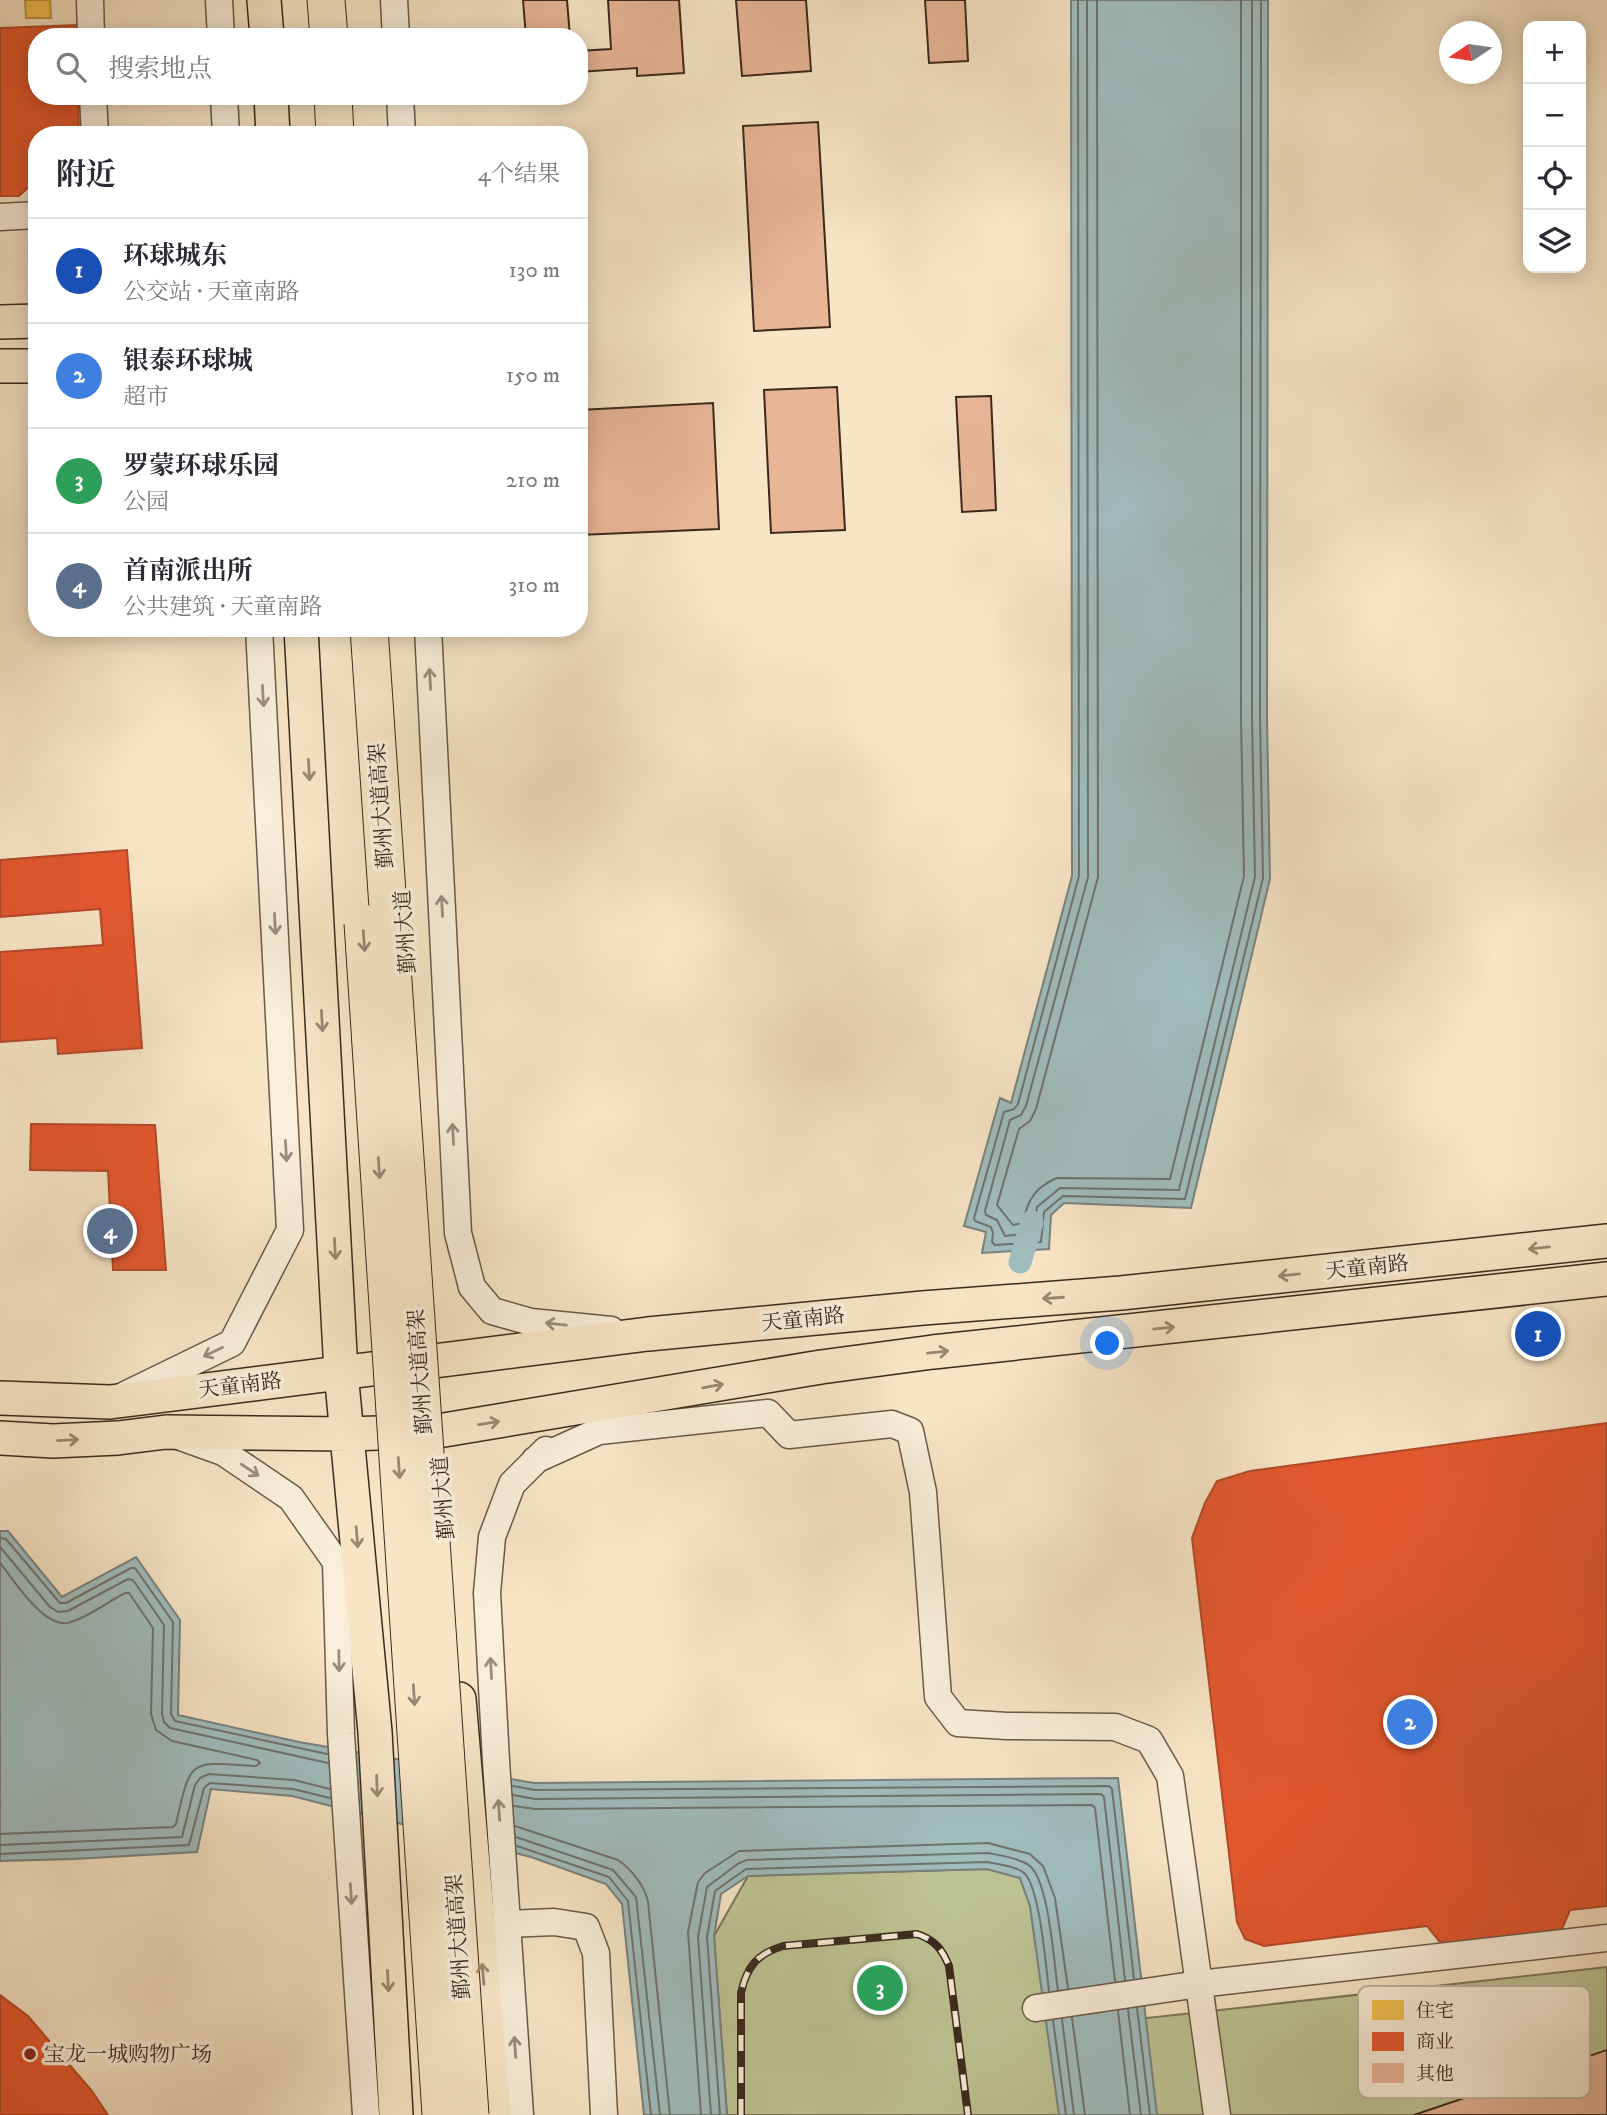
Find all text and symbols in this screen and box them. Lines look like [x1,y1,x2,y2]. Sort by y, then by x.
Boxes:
north arrow [1439,21,1502,84]
map controls [1523,21,1586,273]
button: + [1523,21,1586,84]
search box [28,28,588,105]
icon: search [52,48,90,86]
text: 搜索地点 [108,53,212,86]
button: − [1523,84,1586,147]
button: locate [1523,147,1586,210]
text: 附近 [56,157,116,194]
text: 4个结果 [478,160,560,189]
button: layers [1523,210,1586,273]
text: 环球城东 [123,240,227,273]
text: 1 [75,256,83,285]
text: 130 m [508,256,560,285]
text: 公交站 · 天童南路 [123,278,299,307]
text: 银泰环球城 [123,345,253,378]
text: 2 [73,361,85,390]
text: 150 m [506,361,560,390]
text: 超市 [123,383,169,412]
text: 罗蒙环球乐园 [123,450,279,483]
text: 3 [75,466,83,495]
text: 210 m [506,466,560,495]
text: 公园 [123,488,169,517]
text: 首南派出所 [123,555,253,588]
text: 4 [72,571,86,600]
text: 310 m [508,571,560,600]
text: 公共建筑 · 天童南路 [123,593,322,622]
one-way arrow [424,668,437,691]
one-way arrow [256,685,269,708]
street label: 鄞州大道高架 [365,742,399,870]
one-way arrow [303,758,316,781]
street label: 鄞州大道 [390,889,422,975]
one-way arrow [435,895,448,918]
one-way arrow [268,912,281,935]
one-way arrow [358,929,371,952]
one-way arrow [316,1010,329,1033]
one-way arrow [446,1123,459,1145]
one-way arrow [279,1139,292,1162]
one-way arrow [373,1156,386,1179]
pin: 4 [87,1205,133,1257]
one-way arrow [328,1237,341,1260]
one-way arrow [1528,1242,1551,1255]
street label: 天童南路 [1324,1251,1410,1285]
one-way arrow [1278,1269,1300,1282]
one-way arrow [1042,1292,1065,1305]
street label: 天童南路 [760,1303,846,1337]
street label: 鄞州大道高架 [404,1308,438,1436]
pin: 1 [1515,1308,1561,1360]
one-way arrow [545,1318,567,1331]
one-way arrow [1152,1322,1175,1335]
your location [1090,1326,1124,1360]
one-way arrow [926,1345,949,1358]
one-way arrow [203,1346,224,1360]
street label: 天童南路 [197,1368,283,1404]
one-way arrow [701,1379,724,1393]
one-way arrow [477,1416,500,1429]
one-way arrow [56,1433,79,1446]
street label: 鄞州大道 [427,1455,461,1541]
one-way arrow [393,1456,406,1479]
one-way arrow [240,1463,259,1477]
one-way arrow [351,1526,364,1548]
one-way arrow [332,1650,345,1673]
one-way arrow [484,1658,497,1680]
one-way arrow [408,1683,421,1706]
pin: 2 [1387,1696,1433,1748]
one-way arrow [371,1774,384,1797]
one-way arrow [492,1800,505,1822]
street label: 鄞州大道高架 [442,1873,476,2001]
one-way arrow [345,1882,358,1905]
pin: 3 [857,1962,903,2014]
one-way arrow [476,1963,489,1986]
one-way arrow [382,1969,395,1992]
legend [1358,1986,1590,2098]
text: 住宅 [1416,2000,1454,2023]
text: 商业 [1416,2031,1454,2054]
one-way arrow [508,2036,521,2059]
place label: 宝龙一城购物广场 [44,2042,212,2068]
marker: 宝龙一城购物广场 [22,2046,38,2062]
text: 其他 [1416,2063,1454,2086]

